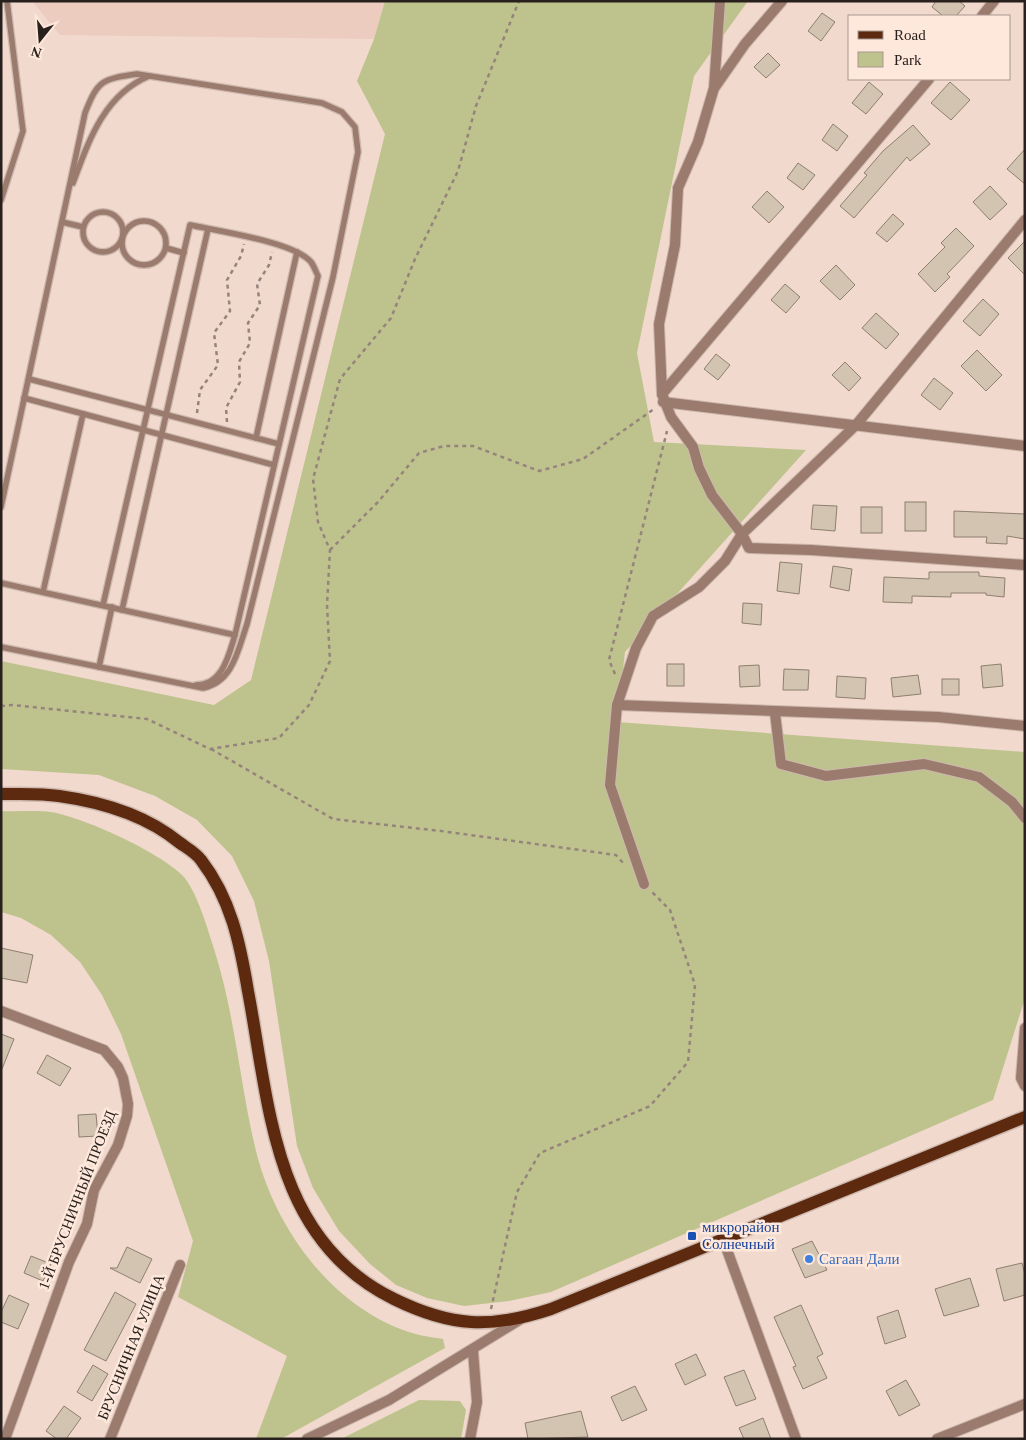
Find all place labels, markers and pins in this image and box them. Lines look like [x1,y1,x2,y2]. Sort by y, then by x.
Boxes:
place label: микрорайон Солнечный [702,1219,780,1252]
marker: микрорайон Солнечный [686,1230,698,1242]
place label: Сагаан Дали [819,1251,899,1267]
marker: Сагаан Дали [803,1253,815,1265]

